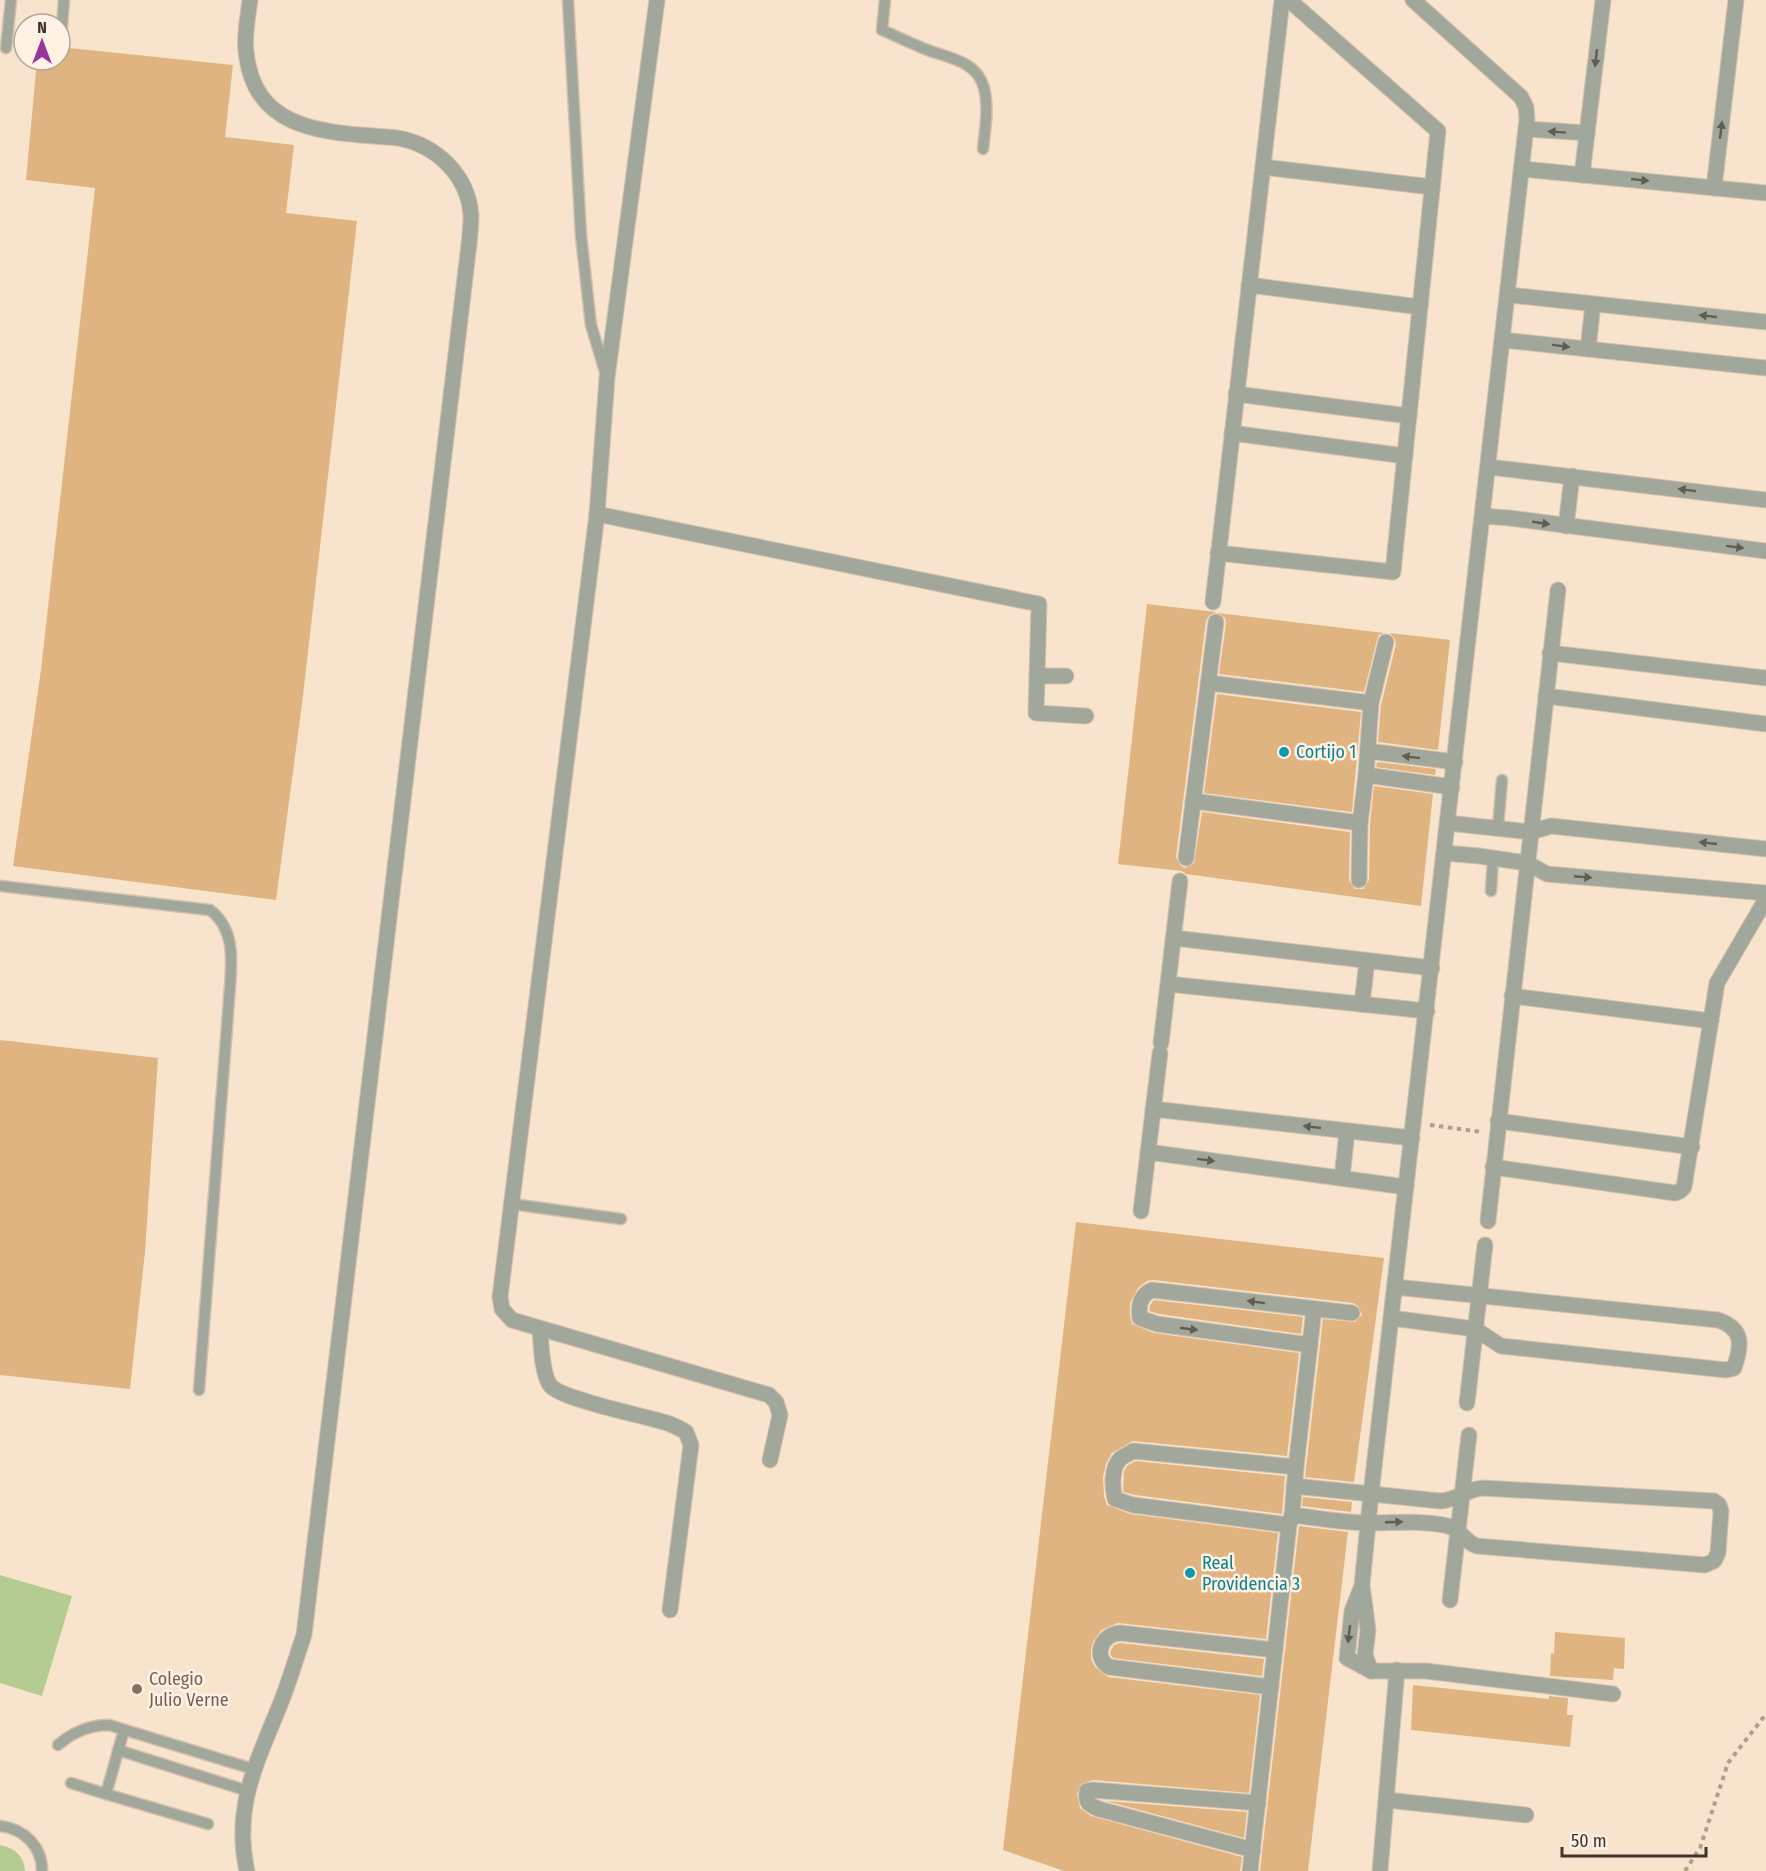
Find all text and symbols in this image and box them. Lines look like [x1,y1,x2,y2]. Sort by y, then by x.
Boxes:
north arrow [12,12,72,72]
text: N [37,18,47,37]
one-way arrow [1591,49,1601,68]
one-way arrow [1716,120,1726,139]
one-way arrow [1547,127,1566,136]
one-way arrow [1630,176,1649,185]
one-way arrow [1698,311,1717,321]
one-way arrow [1552,341,1571,350]
one-way arrow [1678,485,1697,495]
one-way arrow [1532,518,1551,527]
one-way arrow [1725,543,1744,552]
place label: Cortijo 1 [1296,741,1356,763]
marker: Cortijo 1 [1277,745,1291,759]
one-way arrow [1402,752,1421,761]
one-way arrow [1698,838,1717,848]
one-way arrow [1573,872,1592,882]
one-way arrow [1303,1122,1322,1132]
one-way arrow [1197,1155,1216,1165]
one-way arrow [1246,1297,1265,1307]
one-way arrow [1180,1324,1199,1333]
one-way arrow [1384,1518,1403,1527]
place label: Real Providencia 3 [1202,1552,1300,1595]
marker: Real Providencia 3 [1183,1566,1197,1580]
one-way arrow [1344,1625,1354,1644]
place label: Colegio Julio Verne [149,1668,229,1711]
marker: Colegio Julio Verne [130,1682,144,1696]
scale bar [1562,1820,1706,1858]
text: 50 m [1571,1830,1607,1852]

